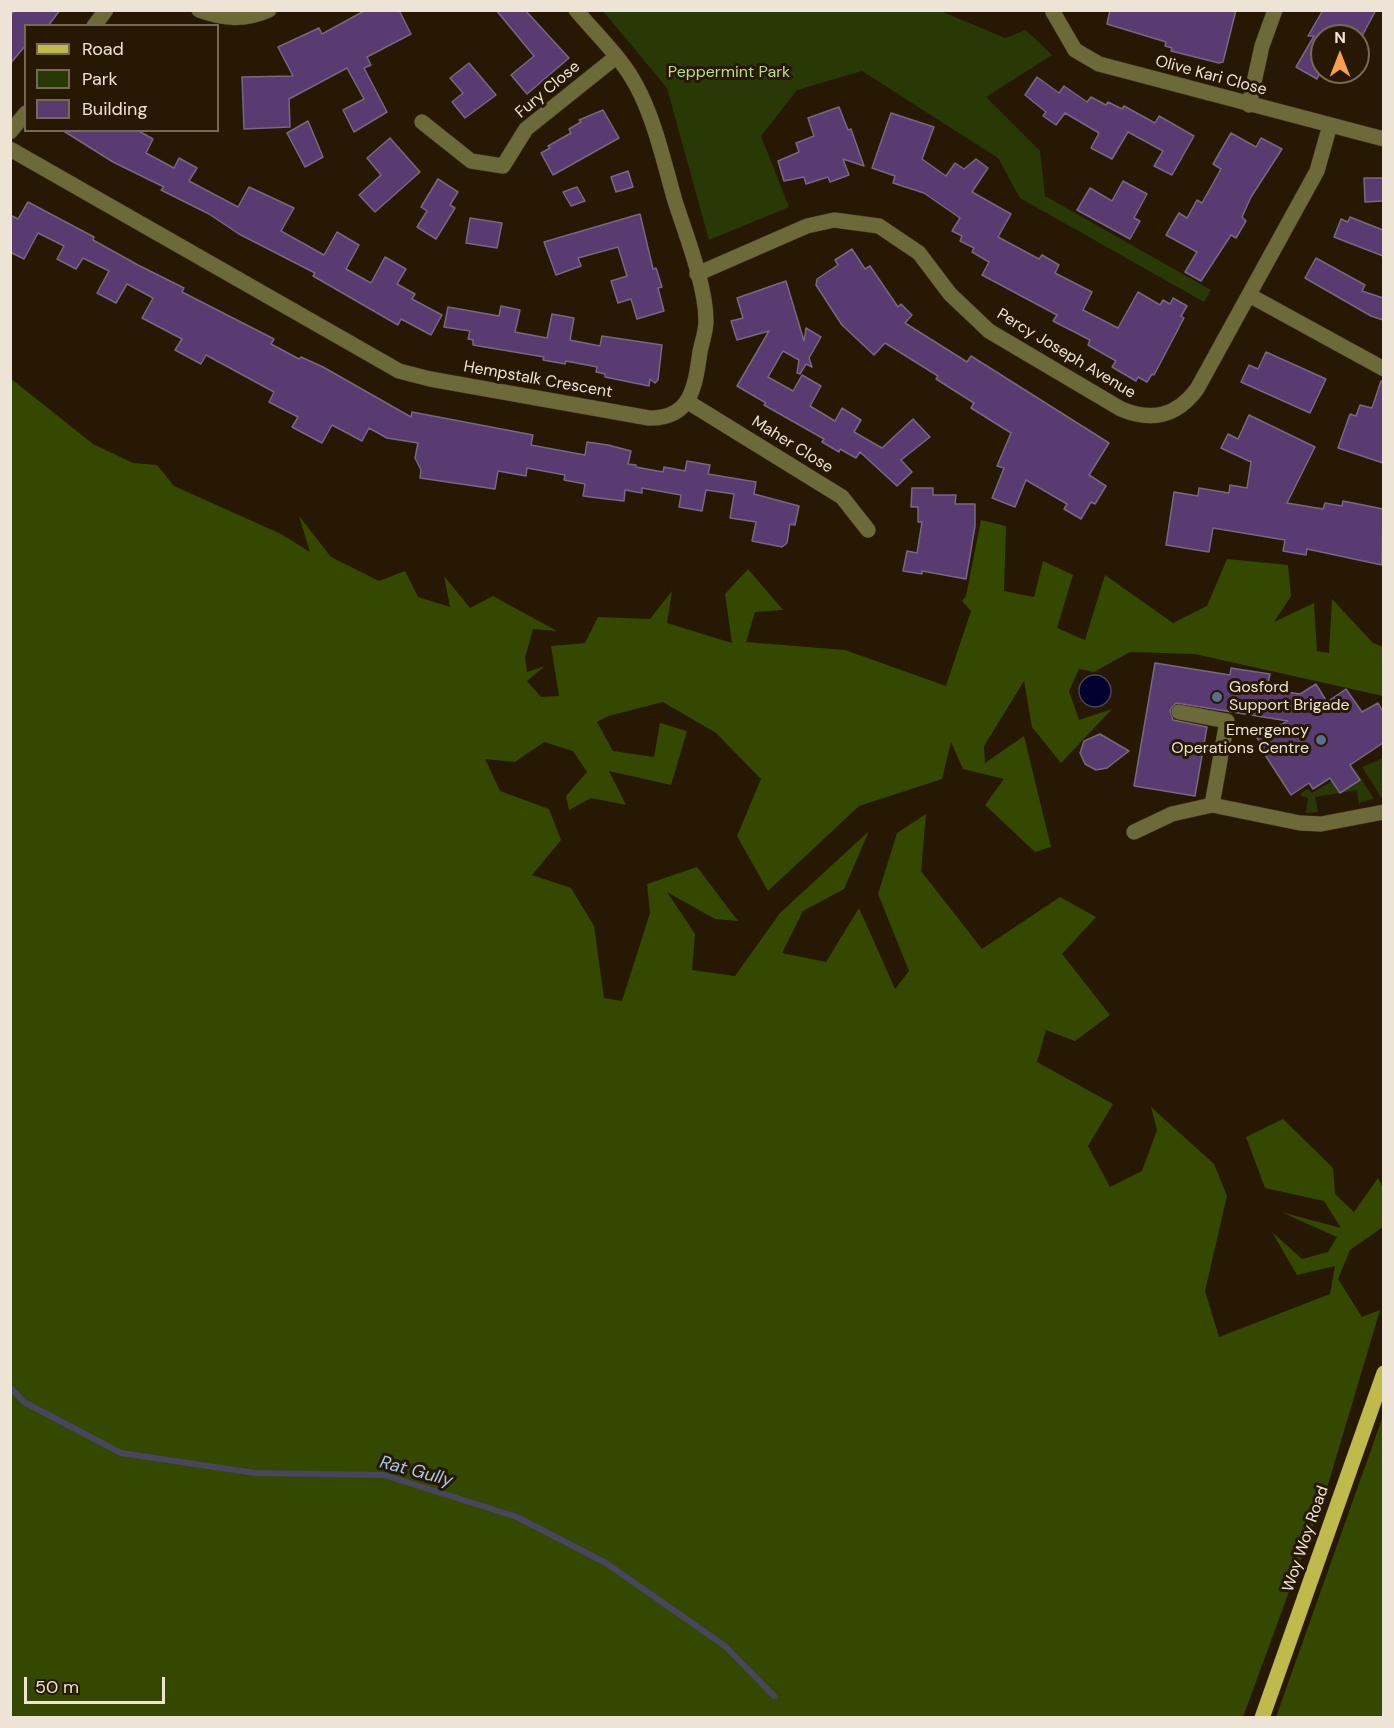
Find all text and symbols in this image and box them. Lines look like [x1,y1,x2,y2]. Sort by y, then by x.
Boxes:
legend [24,24,219,132]
north arrow [1310,24,1370,84]
text: N [1334,27,1346,48]
text: Road [82,37,124,61]
street label: Olive Kari Close [1153,52,1269,100]
street label: Fury Close [512,57,584,123]
park label: Peppermint Park [668,63,790,83]
text: Park [82,67,118,91]
text: Building [82,97,147,121]
street label: Percy Joseph Avenue [993,305,1139,403]
street label: Hempstalk Crescent [462,357,614,403]
street label: Maher Close [748,412,836,478]
place label: Gosford Support Brigade [1229,678,1350,716]
marker: Gosford Support Brigade [1210,690,1224,704]
place label: Emergency Operations Centre [1171,721,1309,759]
marker: Emergency Operations Centre [1314,733,1328,747]
water label: Rat Gully [377,1452,455,1492]
street label: Woy Woy Road [1279,1484,1333,1594]
scale bar [27,1665,168,1703]
text: 50 m [35,1675,79,1699]

